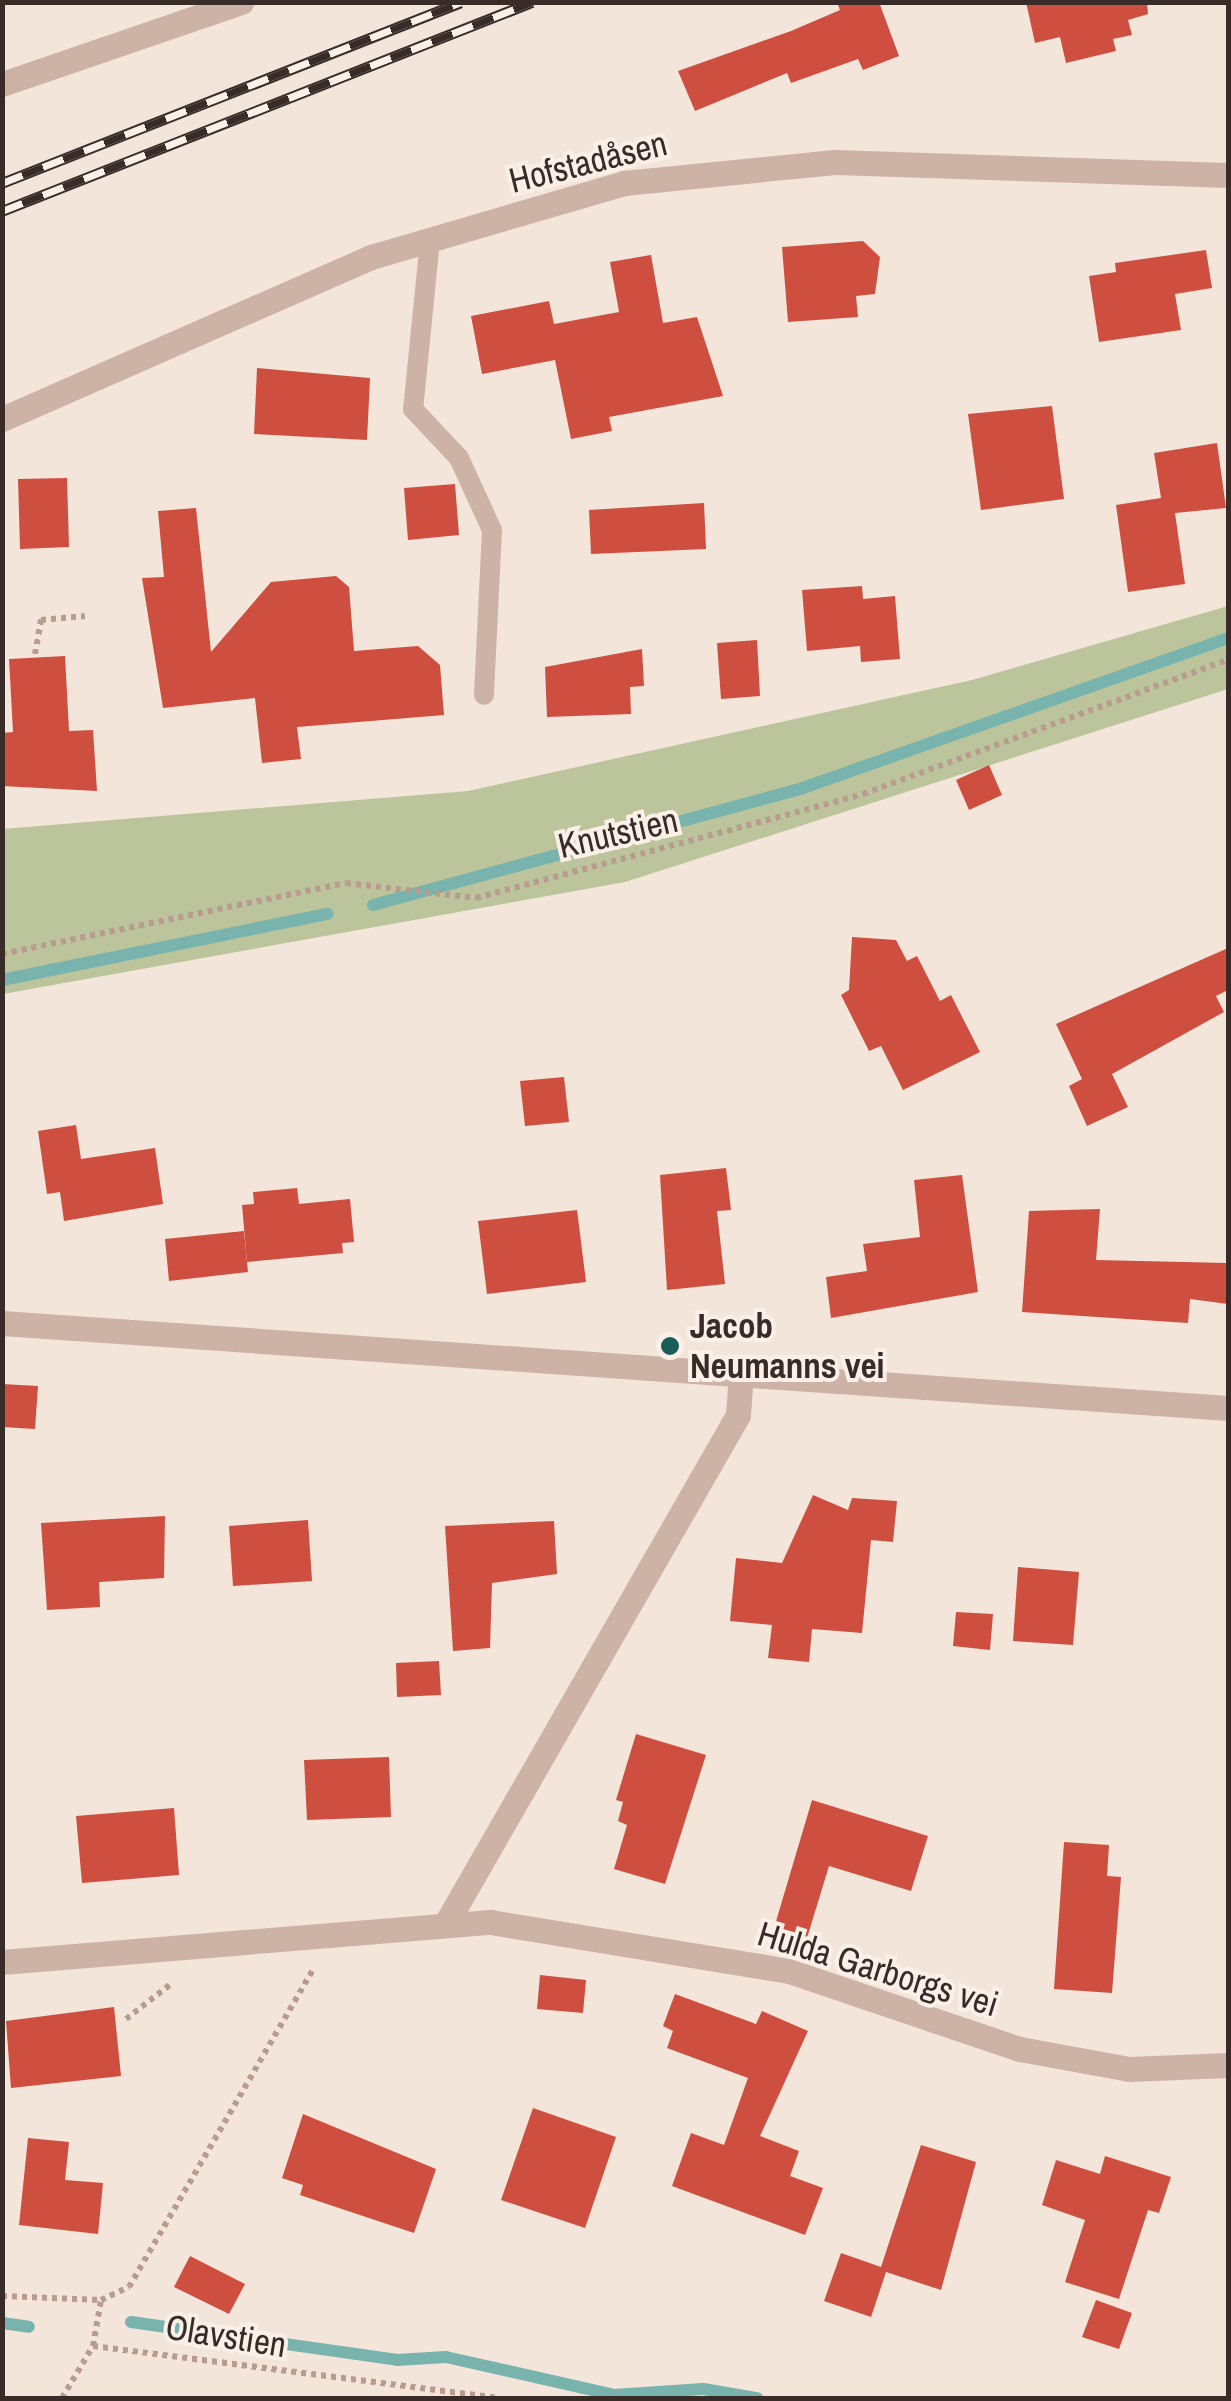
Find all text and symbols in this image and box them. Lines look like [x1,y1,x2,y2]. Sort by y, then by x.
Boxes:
street label: Hofstadåsen [505,122,671,202]
street label: Knutstien [554,799,682,867]
place label: Jacob Neumanns vei [690,1305,885,1387]
marker: Jacob Neumanns vei [659,1335,681,1357]
street label: Hulda Garborgs vei [753,1913,1003,2025]
street label: Olavstien [163,2306,289,2366]

